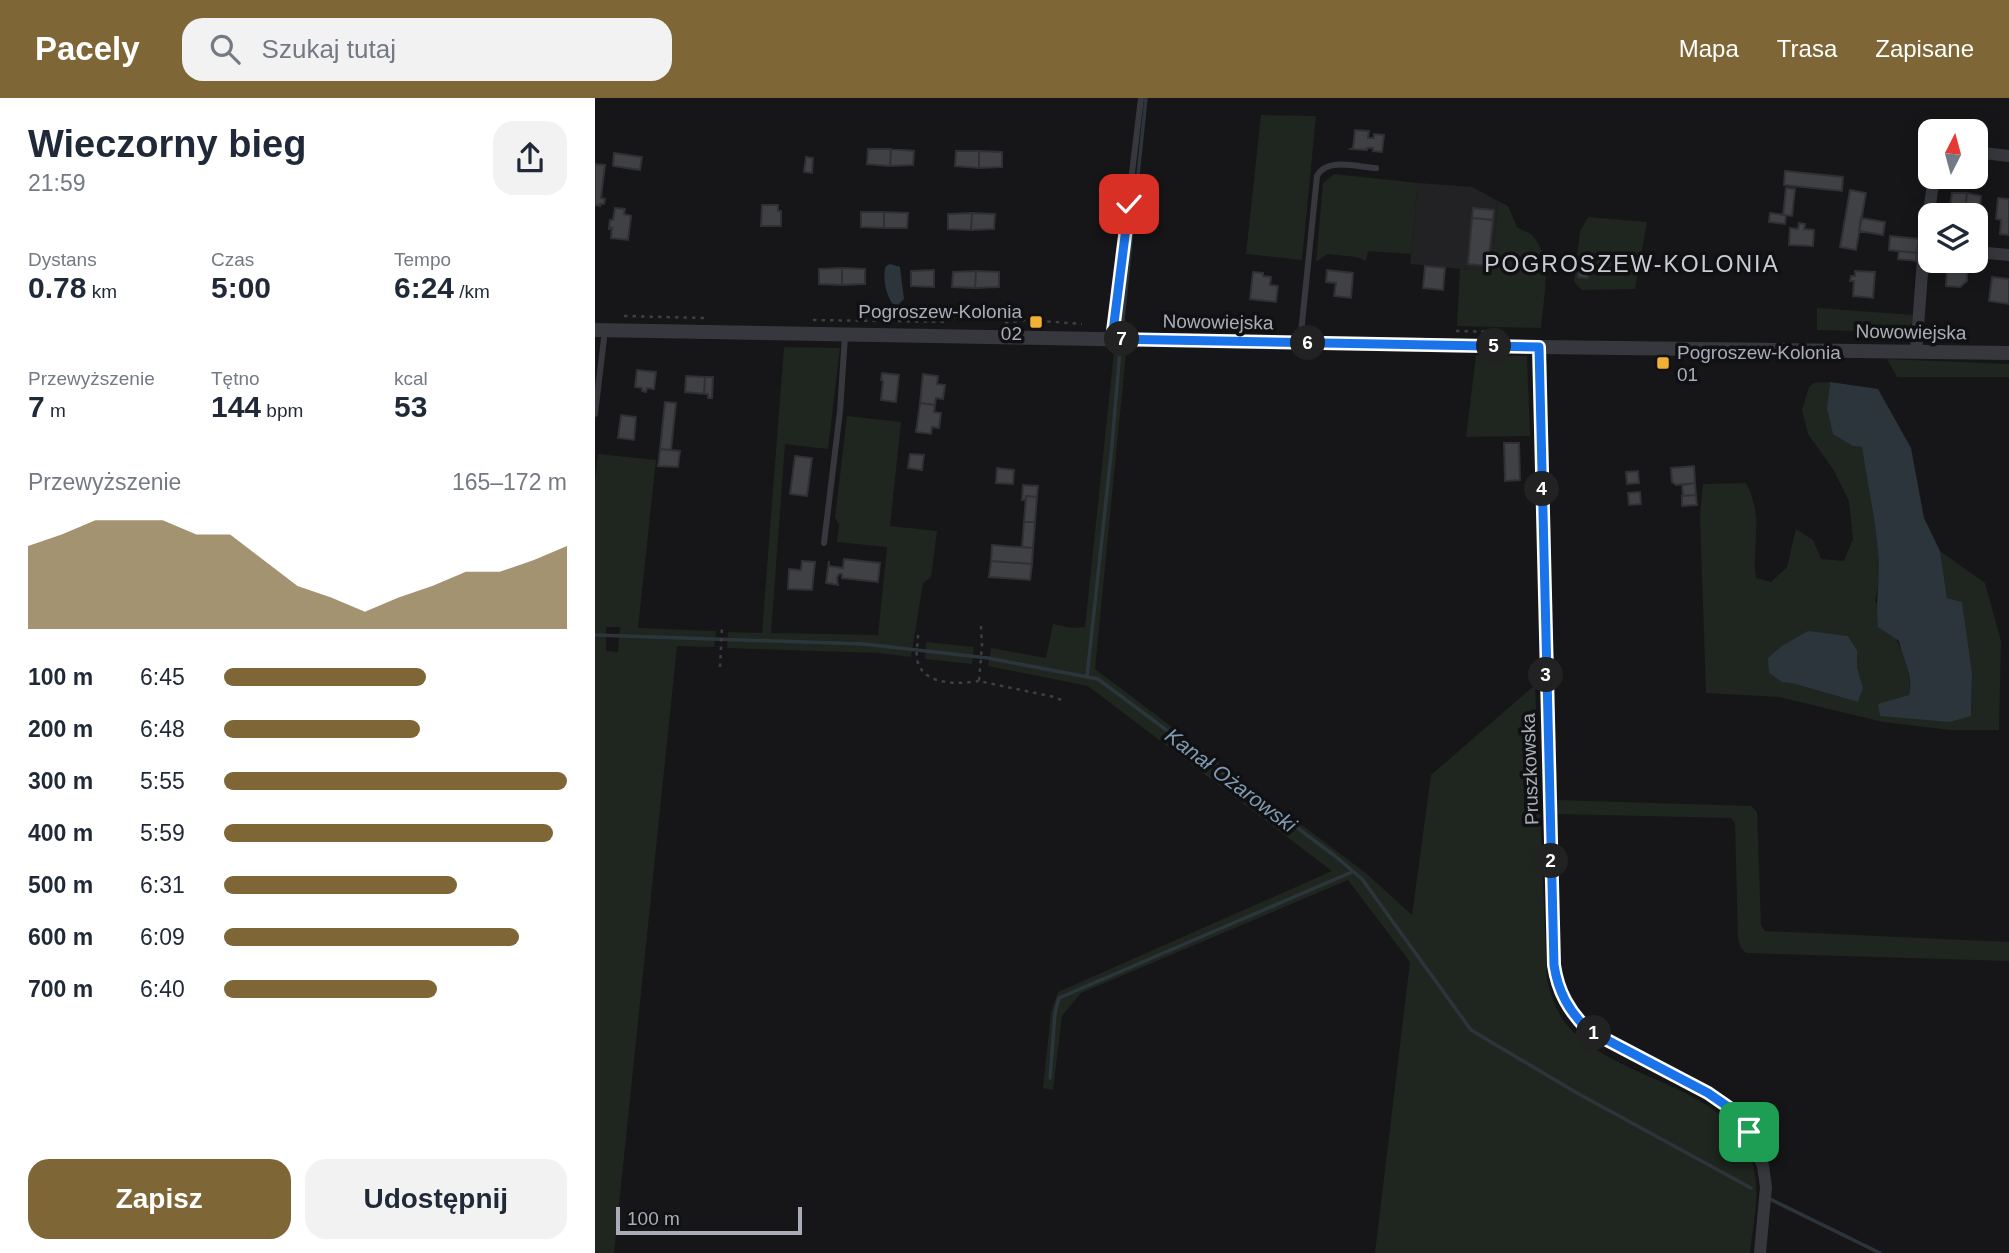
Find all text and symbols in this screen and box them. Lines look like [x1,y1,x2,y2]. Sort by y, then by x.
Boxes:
search box [182,18,672,81]
text: Pacely [35,30,140,67]
icon: search [206,30,244,68]
text: Szukaj tutaj [262,34,396,64]
text: Mapa [1679,35,1739,62]
text: Trasa [1777,35,1837,62]
text: Zapisane [1875,35,1974,62]
north arrow [1918,119,1988,189]
map controls [1918,119,1988,273]
button: share [493,121,567,195]
text: Wieczorny bieg [28,123,306,165]
text: 21:59 [28,170,86,196]
pin [1099,174,1159,234]
icon: check [1110,185,1148,223]
button: layers [1918,203,1988,273]
text: Dystans [28,249,97,270]
text: Czas [211,249,254,270]
text: Tempo [394,249,451,270]
district label: POGROSZEW-KOLONIA [1484,251,1780,277]
text: 0.78 [28,271,86,304]
text: 5:00 [211,271,271,304]
text: 6:24 [394,271,454,304]
text: km [86,281,117,302]
text: /km [454,281,490,302]
place label: Pogroszew-Kolonia 02 [858,301,1022,344]
street label: Nowowiejska [1162,311,1274,333]
marker: Pogroszew-Kolonia 02 [1028,314,1044,330]
street label: Nowowiejska [1855,321,1967,343]
pin: 7 [1105,322,1139,356]
pin: 6 [1291,326,1325,360]
text: 7 [1116,328,1127,349]
pin: 5 [1476,328,1511,364]
text: 6 [1302,332,1313,353]
text: 5 [1488,335,1499,356]
place label: Pogroszew-Kolonia 01 [1677,342,1841,385]
marker: Pogroszew-Kolonia 01 [1655,355,1671,371]
text: Przewyższenie [28,368,155,389]
text: Tętno [211,368,260,389]
text: kcal [394,368,428,389]
text: 7 [28,390,45,423]
text: 144 [211,390,261,423]
text: 53 [394,390,427,423]
text: m [45,400,66,421]
text: bpm [261,400,303,421]
text: Przewyższenie [28,469,181,495]
text: 165–172 m [452,469,567,495]
pin: 4 [1525,472,1559,506]
text: 4 [1536,478,1547,499]
pin: 3 [1529,658,1563,692]
text: 100 m [28,664,93,690]
text: 6:45 [140,664,185,690]
text: 3 [1540,664,1551,685]
street label: Pruszkowska [1518,712,1542,825]
text: 200 m [28,716,93,742]
text: 6:48 [140,716,185,742]
water label: Kanał Ożarowski [1161,723,1302,837]
text: 300 m [28,768,93,794]
text: 5:55 [140,768,185,794]
text: 400 m [28,820,93,846]
text: 5:59 [140,820,185,846]
pin: 2 [1534,844,1569,878]
text: 2 [1545,850,1556,871]
text: 500 m [28,872,93,898]
text: 6:31 [140,872,185,898]
text: 600 m [28,924,93,950]
text: 6:09 [140,924,185,950]
text: 700 m [28,976,93,1002]
text: 6:40 [140,976,185,1002]
pin: 1 [1577,1016,1611,1051]
text: 1 [1588,1022,1599,1043]
pin [1719,1102,1779,1162]
icon: arrive [1730,1113,1768,1151]
button: Zapisz [28,1159,291,1239]
button: Udostępnij [305,1159,567,1239]
scale bar [616,1204,801,1236]
text: 100 m [627,1208,680,1229]

